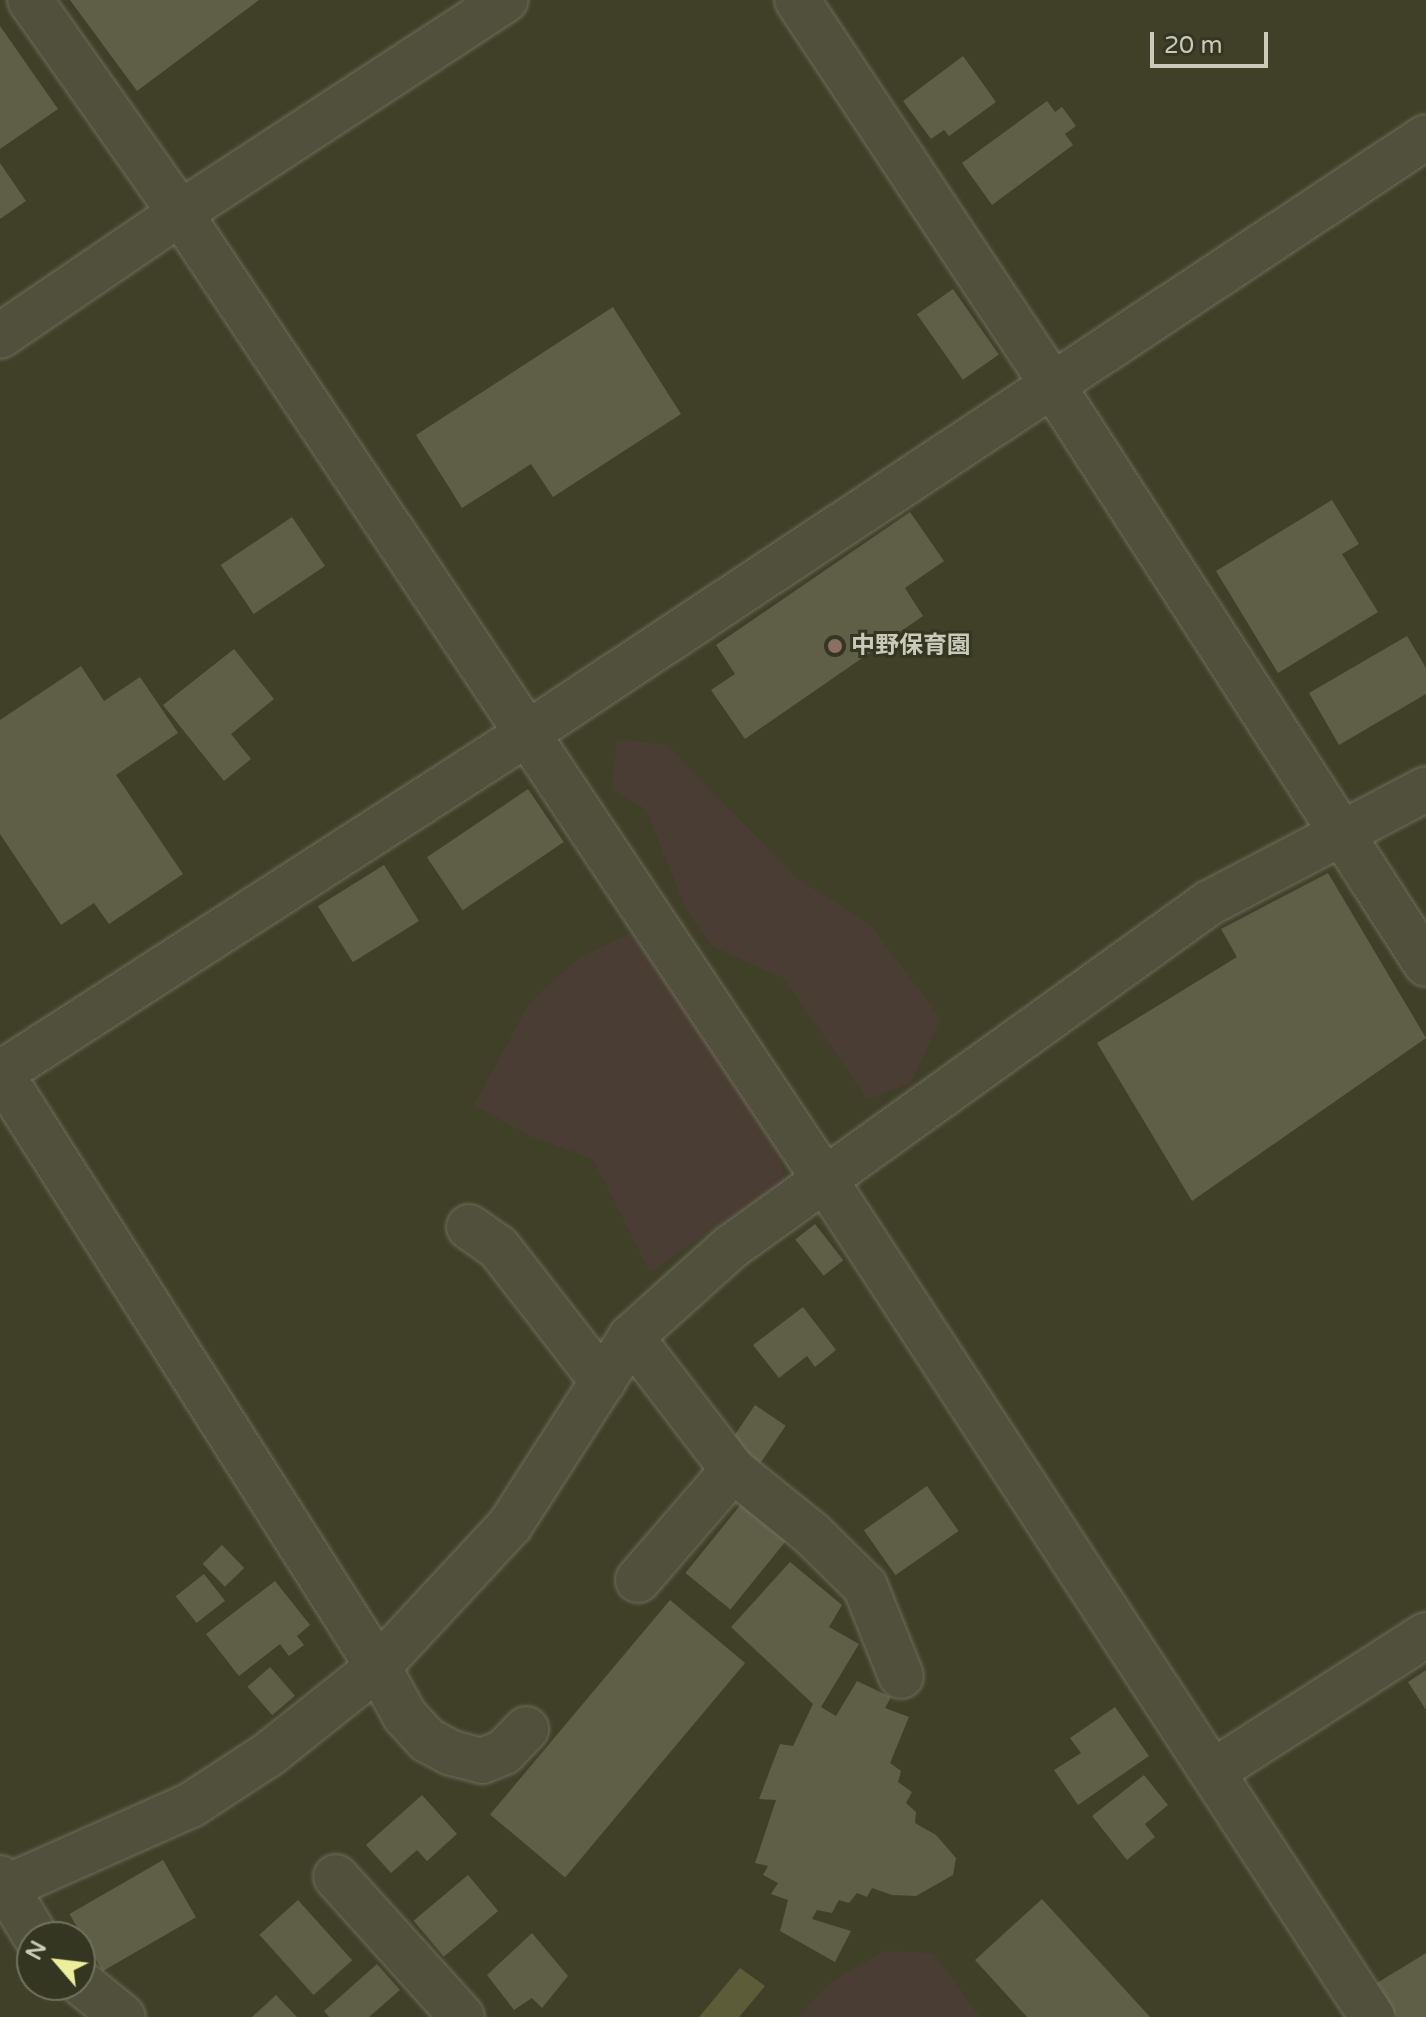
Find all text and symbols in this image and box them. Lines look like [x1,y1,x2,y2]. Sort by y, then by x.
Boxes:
scale bar [1154,16,1272,66]
text: 20 m [1164,31,1222,60]
place label: 中野保育園 [851,632,971,660]
marker: 中野保育園 [826,637,844,655]
north arrow [16,1921,96,2001]
text: N [21,1937,52,1965]

